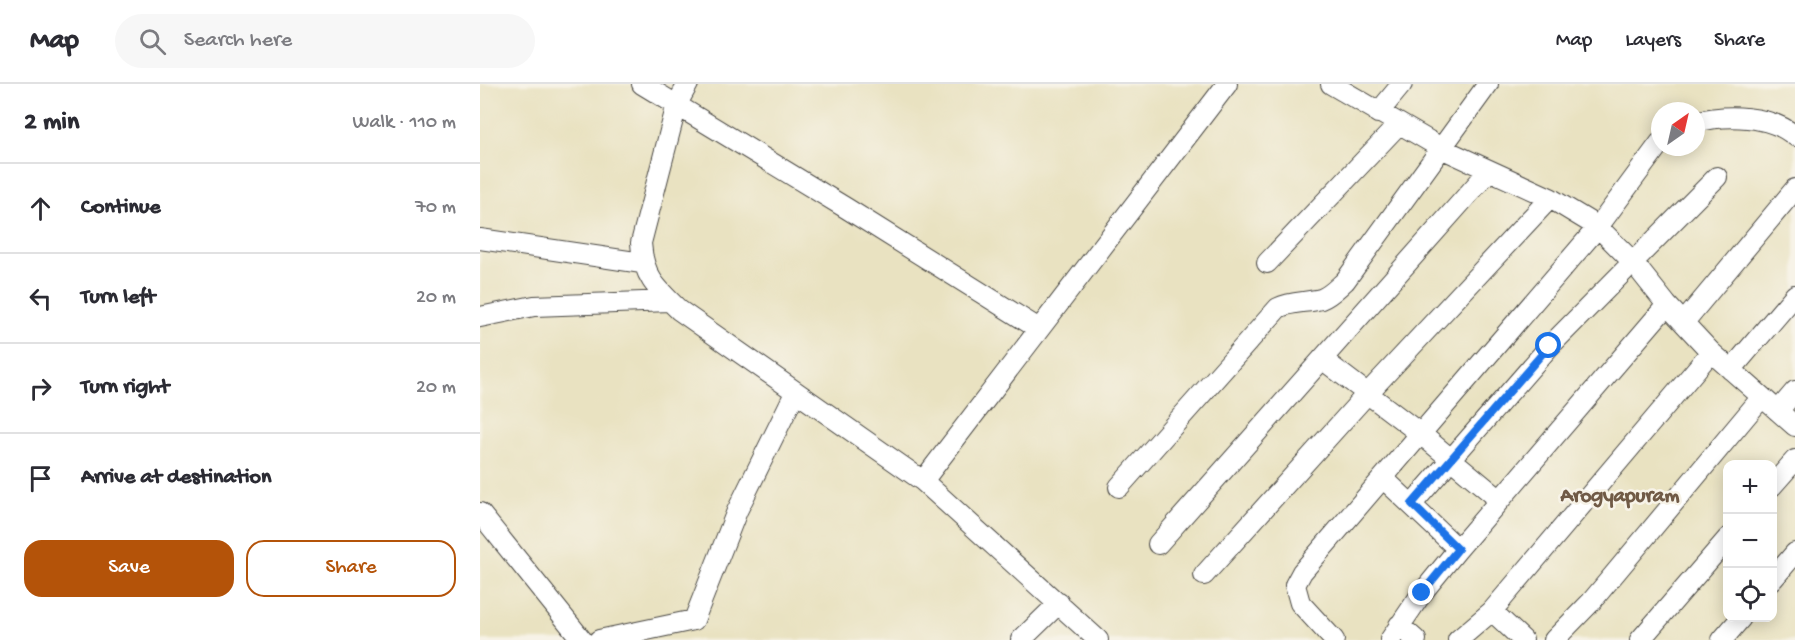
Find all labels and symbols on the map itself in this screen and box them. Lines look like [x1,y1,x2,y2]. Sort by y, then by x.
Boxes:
north arrow [1651,102,1705,156]
route start [1535,332,1561,358]
district label: Arogyapuram [1560,485,1680,510]
route end [1408,579,1434,605]

